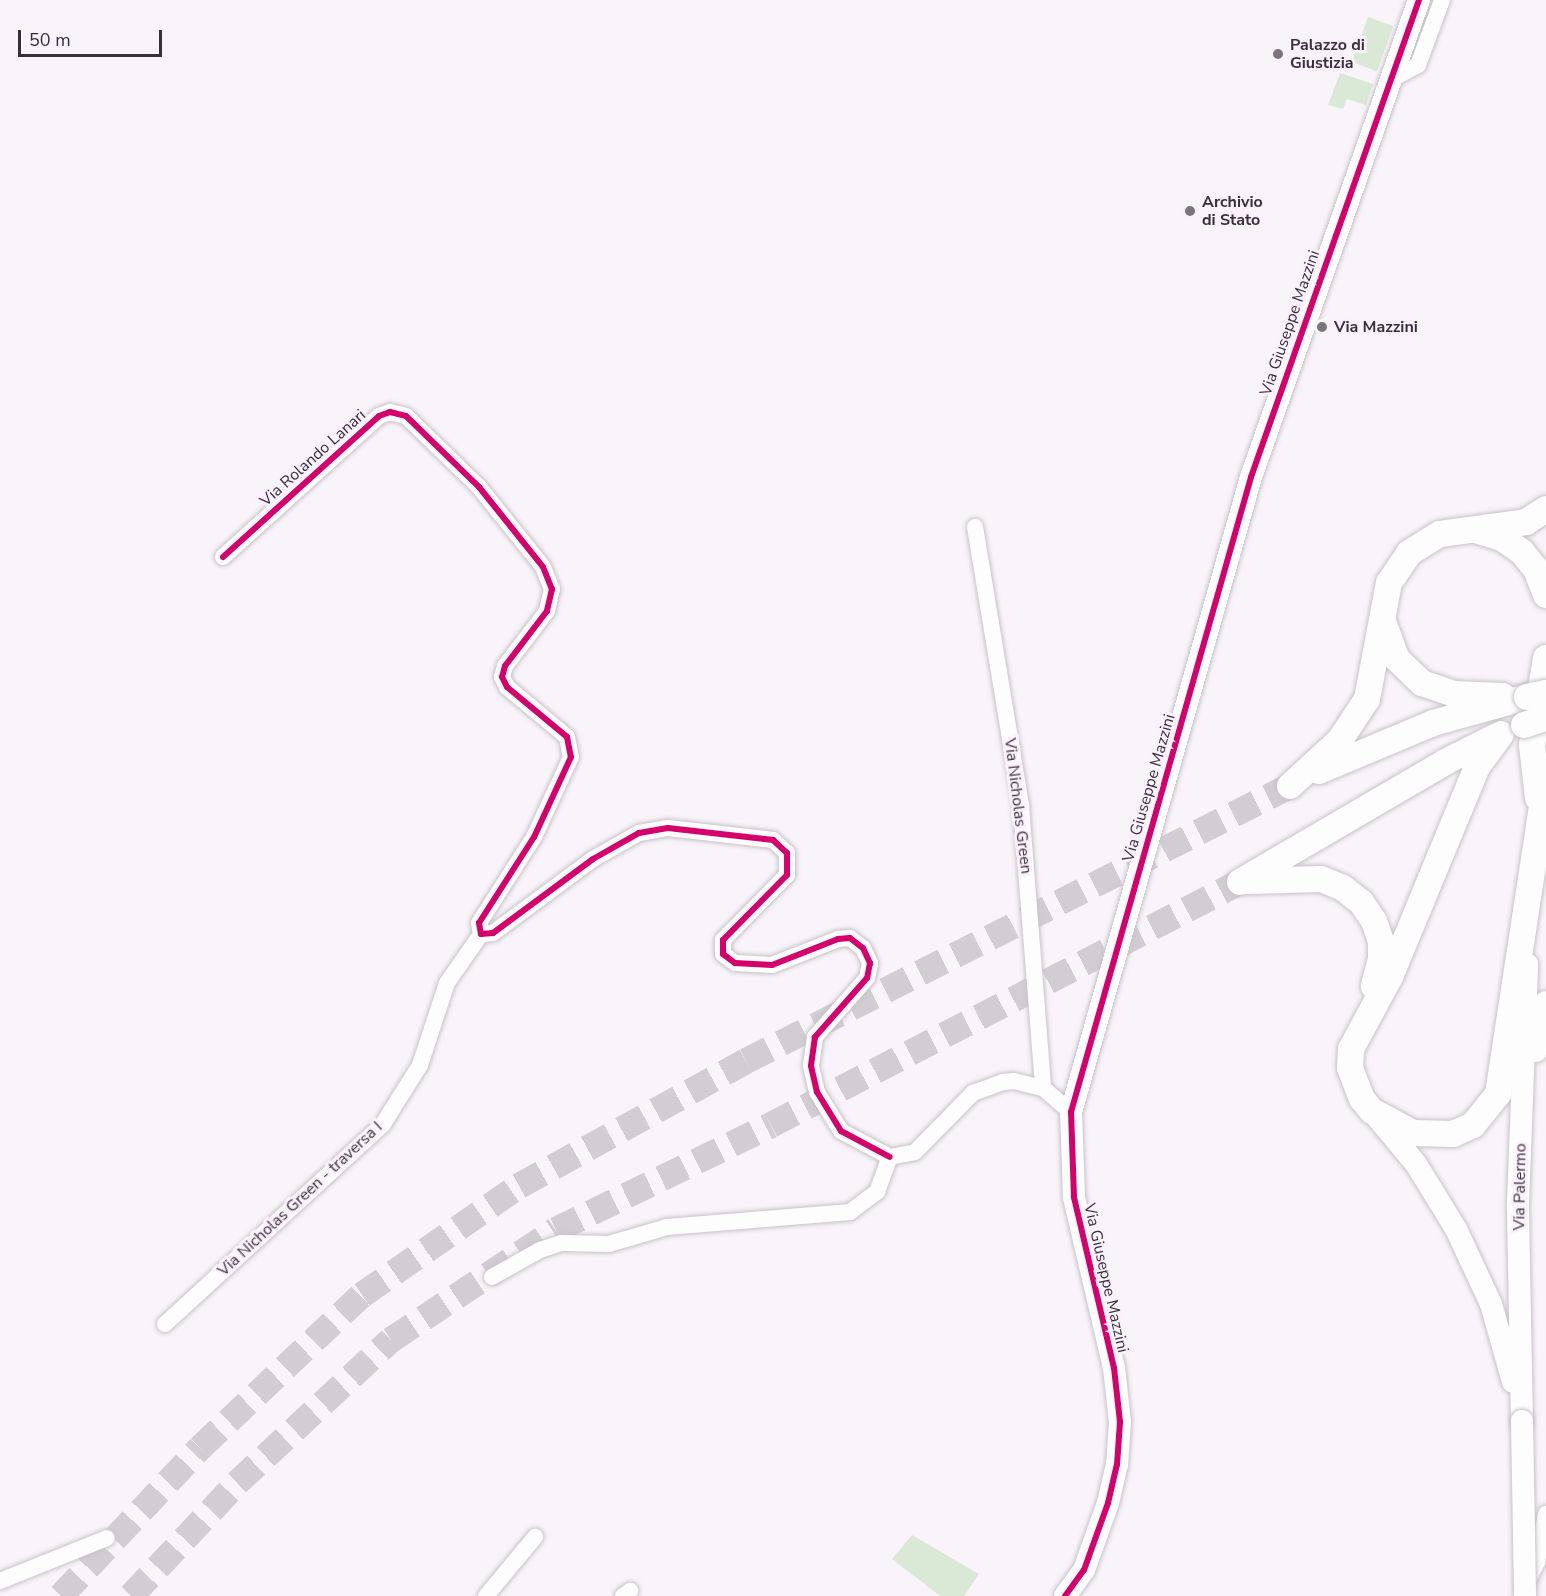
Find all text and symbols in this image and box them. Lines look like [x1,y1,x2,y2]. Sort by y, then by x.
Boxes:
scale bar [21,18,165,56]
text: 50 m [29,28,71,52]
place label: Palazzo di Giustizia [1290,35,1365,73]
marker: Palazzo di Giustizia [1271,47,1285,61]
place label: Archivio di Stato [1202,192,1263,230]
marker: Archivio di Stato [1183,204,1197,218]
street label: Via Giuseppe Mazzini [1256,248,1324,398]
place label: Via Mazzini [1334,317,1418,337]
marker: Via Mazzini [1315,320,1329,334]
street label: Via Rolando Lanari [256,406,370,510]
street label: Via Giuseppe Mazzini [1119,712,1179,864]
street label: Via Nicholas Green [1000,737,1036,875]
street label: Via Nicholas Green - traversa I [214,1118,386,1280]
street label: Via Palermo [1510,1143,1530,1231]
street label: Via Giuseppe Mazzini [1079,1201,1133,1355]

